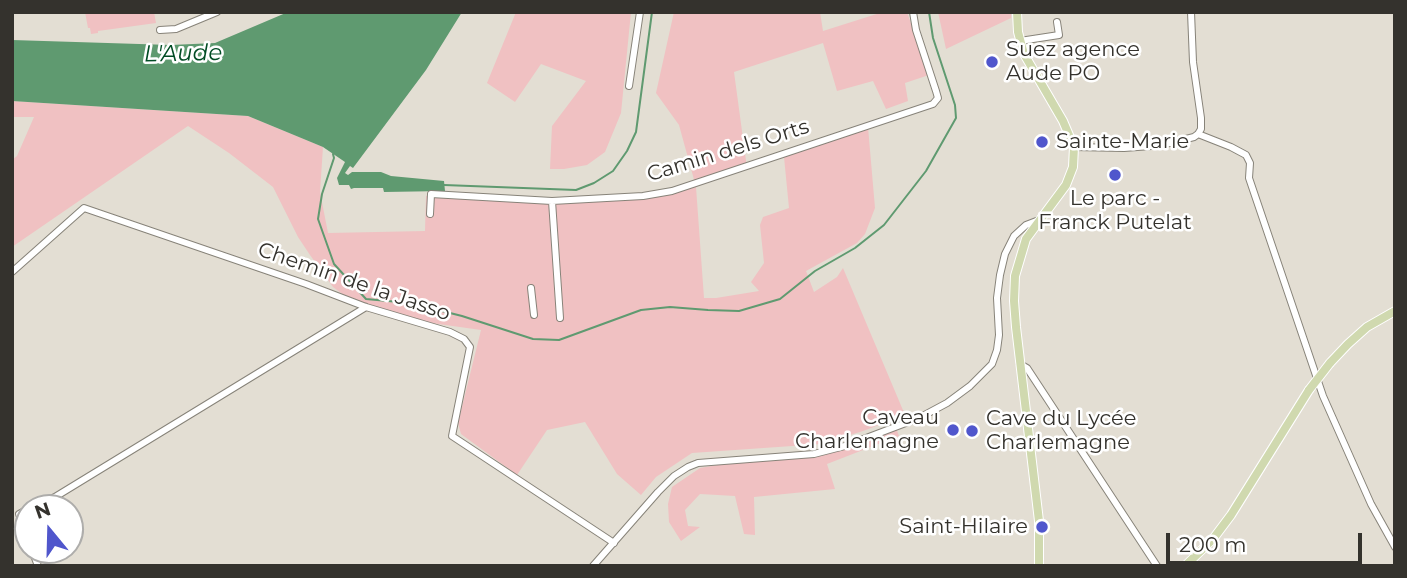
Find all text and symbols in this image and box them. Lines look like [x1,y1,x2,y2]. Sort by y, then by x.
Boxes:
place label: Suez agence Aude PO [1006,37,1140,87]
water label: L'Aude [144,40,222,68]
marker: Suez agence Aude PO [984,54,1000,70]
street label: Camin dels Orts [644,114,812,188]
place label: Sainte-Marie [1056,129,1189,155]
marker: Sainte-Marie [1034,134,1050,150]
marker: Le parc - Franck Putelat [1107,167,1123,183]
place label: Le parc - Franck Putelat [1038,186,1192,236]
street label: Chemin de la Jasso [254,237,454,327]
place label: Caveau Charlemagne [795,405,939,455]
place label: Cave du Lycée Charlemagne [986,406,1136,456]
marker: Caveau Charlemagne [945,422,961,438]
marker: Cave du Lycée Charlemagne [964,423,980,439]
north arrow [14,494,84,564]
text: N [32,497,54,524]
place label: Saint-Hilaire [899,514,1028,540]
scale bar [1169,518,1365,562]
marker: Saint-Hilaire [1034,519,1050,535]
text: 200 m [1179,532,1246,557]

